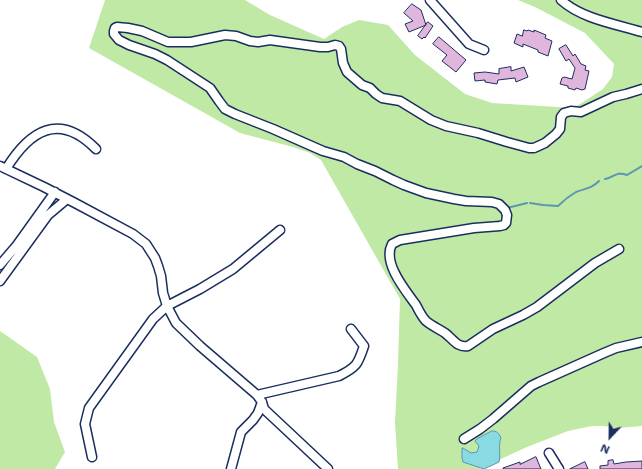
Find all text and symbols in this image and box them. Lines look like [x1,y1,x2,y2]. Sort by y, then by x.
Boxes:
north arrow [590,417,630,457]
text: N [598,440,612,457]

